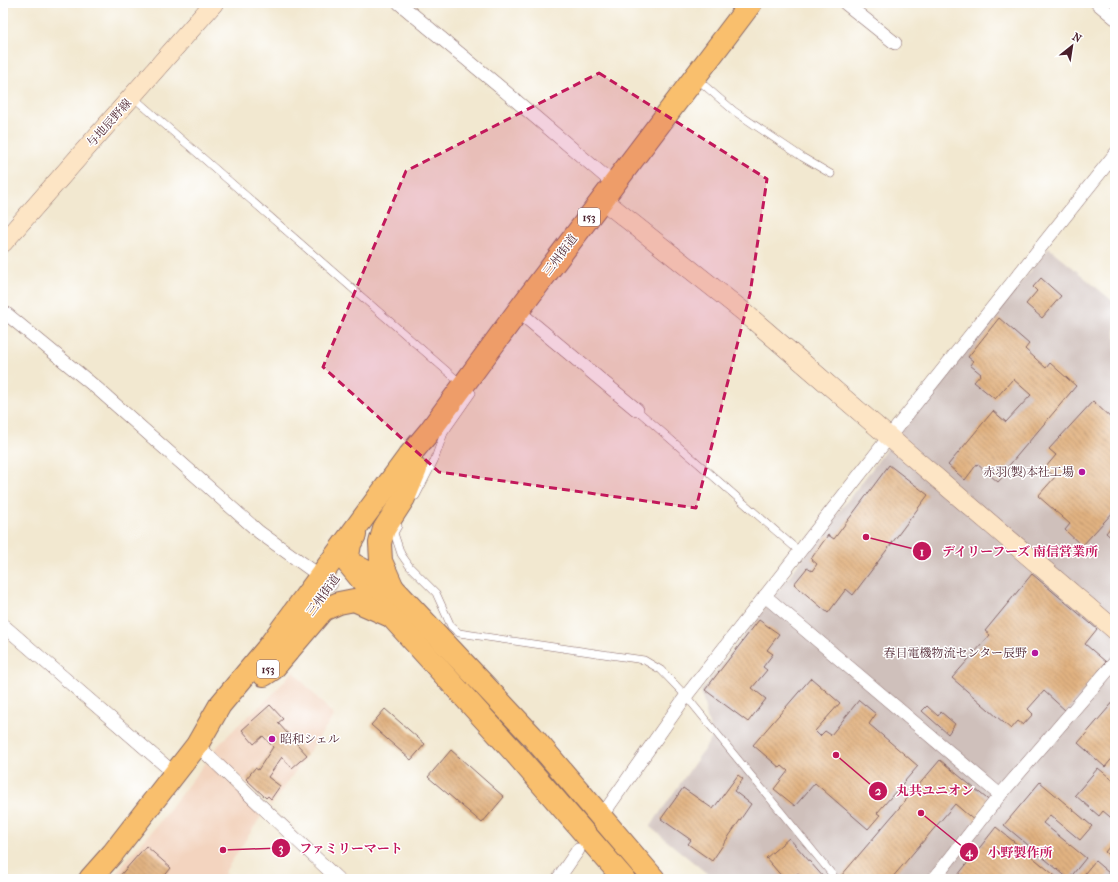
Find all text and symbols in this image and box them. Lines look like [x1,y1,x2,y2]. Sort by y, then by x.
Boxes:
north arrow [1052,26,1092,66]
text: N [1070,30,1084,46]
street label: 与地辰野線 [84,96,134,150]
road number: 153 [578,208,600,226]
street label: 三州街道 [540,232,580,278]
place label: 赤羽(製)本社工場 [983,465,1074,479]
marker: 赤羽(製)本社工場 [1077,467,1087,477]
callout: デイリーフーズ 南信営業所 [912,539,1107,564]
text: デイリーフーズ 南信営業所 [942,544,1098,559]
text: 1 [920,545,924,559]
street label: 三州街道 [303,571,343,619]
place label: 春日電機物流センター辰野 [883,646,1027,660]
marker: 春日電機物流センター辰野 [1030,648,1040,658]
road number: 153 [257,660,279,678]
place label: 昭和シェル [280,732,340,746]
marker: 昭和シェル [267,734,277,744]
callout: 丸共ユニオン [868,778,982,803]
text: 丸共ユニオン [896,783,974,798]
text: 2 [875,784,882,798]
callout: ファミリーマート [271,836,411,861]
callout: 小野製作所 [959,840,1060,865]
text: 3 [279,841,284,856]
text: ファミリーマート [299,841,403,856]
text: 4 [964,845,973,860]
text: 小野製作所 [987,845,1053,860]

